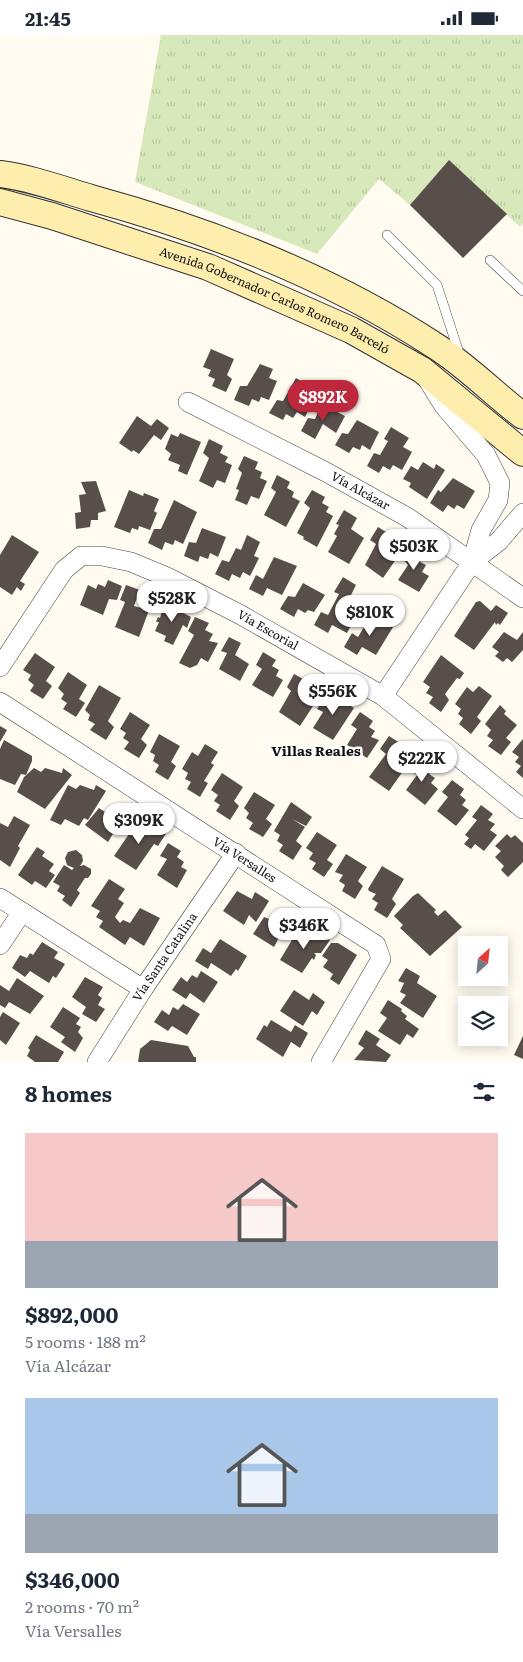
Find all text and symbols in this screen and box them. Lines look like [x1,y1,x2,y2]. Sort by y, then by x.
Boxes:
text: 21:45 [25,4,71,32]
street label: Avenida Gobernador Carlos Romero Barceló [157,242,393,358]
pin: $892K [288,379,358,422]
text: $892K [299,384,347,408]
street label: Vía Alcázar [328,467,394,514]
pin: $503K [379,529,449,571]
text: $503K [389,533,439,557]
pin: $528K [137,581,207,623]
text: $528K [148,585,196,609]
pin: $810K [335,595,405,637]
text: $810K [346,599,394,623]
street label: Vía Escorial [235,605,302,654]
pin: $556K [298,673,368,716]
text: $556K [309,678,357,702]
district label: Villas Reales [271,740,361,760]
pin: $222K [387,741,457,783]
text: $222K [398,745,446,769]
pin: $309K [104,803,174,845]
text: $309K [114,807,164,831]
street label: Vía Versalles [210,832,281,887]
pin: $346K [269,907,339,950]
street label: Vía Santa Catalina [127,908,201,1005]
text: $346K [279,912,329,936]
north arrow [458,936,508,986]
map controls [458,936,508,1046]
button: layers [458,996,508,1046]
text: 8 homes [25,1077,112,1108]
icon: filters [470,1078,498,1106]
icon: home [217,1165,307,1255]
text: $892,000 [25,1298,118,1329]
text: 5 rooms · 188 m² [25,1329,146,1353]
text: Vía Alcázar [25,1353,111,1377]
icon: home [217,1430,307,1520]
text: $346,000 [25,1563,120,1594]
text: 2 rooms · 70 m² [25,1594,139,1618]
text: Vía Versalles [25,1618,121,1642]

